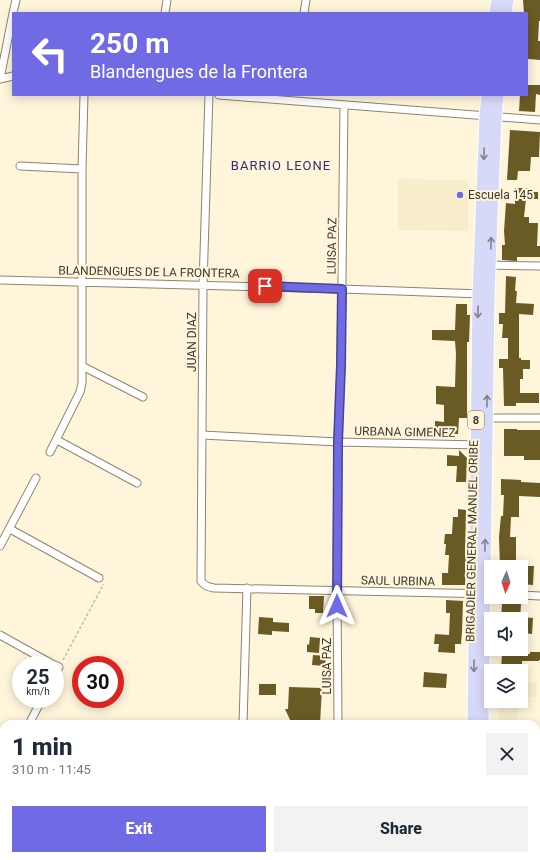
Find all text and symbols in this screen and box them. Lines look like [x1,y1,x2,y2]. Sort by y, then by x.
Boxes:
text: 250 m [90,27,169,60]
icon: left [24,28,76,80]
text: Blandengues de la Frontera [90,61,308,82]
one-way arrow [480,147,487,160]
district label: BARRIO LEONE [231,158,331,173]
place label: Escuela 145 [468,188,533,202]
marker: Escuela 145 [455,190,465,200]
street label: LUISA PAZ [325,217,339,275]
one-way arrow [487,237,495,250]
street label: BLANDENGUES DE LA FRONTERA [58,263,240,281]
pin [248,269,282,303]
icon: arrive [254,275,276,297]
one-way arrow [474,305,482,318]
street label: JUAN DIAZ [185,312,199,372]
one-way arrow [483,395,491,408]
road number: 8 [468,411,484,429]
street label: URBANA GIMENEZ [354,424,456,440]
street label: BRIGADIER GENERAL MANUEL ORIBE [463,440,481,642]
one-way arrow [481,539,489,552]
north arrow [484,560,528,604]
map controls [484,560,528,708]
street label: SAUL URBINA [361,573,436,589]
position arrow [316,585,358,627]
button: sound [484,612,528,656]
street label: LUISA PAZ [320,638,334,694]
speed limit sign: 30 [72,656,124,708]
one-way arrow [470,659,478,672]
button: layers [484,664,528,708]
text: 25 [27,665,49,689]
text: km/h [26,686,50,697]
text: 1 min [12,733,73,761]
button: close [486,733,528,775]
text: 310 m · 11:45 [12,762,91,777]
button: Exit [12,806,266,852]
button: Share [274,806,528,852]

